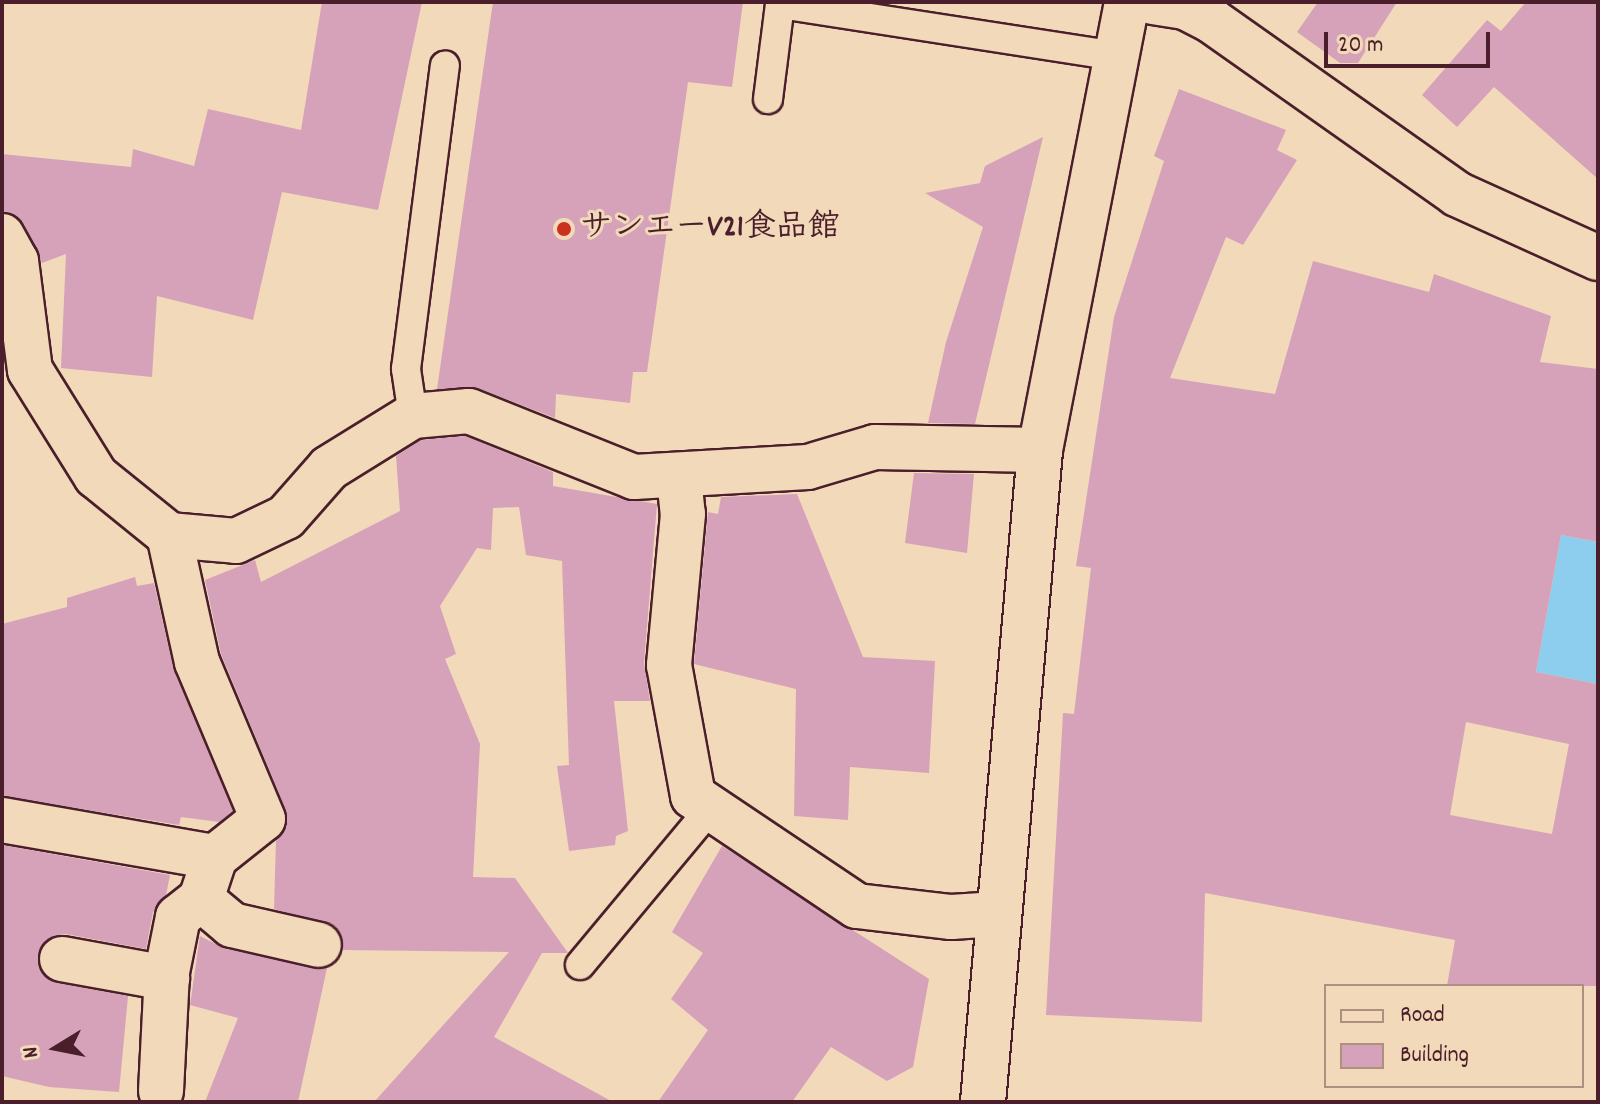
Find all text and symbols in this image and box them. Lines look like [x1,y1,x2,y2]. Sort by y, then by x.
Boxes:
scale bar [1328,16,1494,66]
text: 20 m [1338,29,1384,63]
place label: サンエーV21食品館 [580,210,840,248]
marker: サンエーV21食品館 [555,220,573,238]
legend [1324,984,1584,1088]
text: Road [1400,999,1445,1033]
north arrow [16,1008,96,1088]
text: Building [1400,1039,1469,1073]
text: N [16,1044,48,1060]

